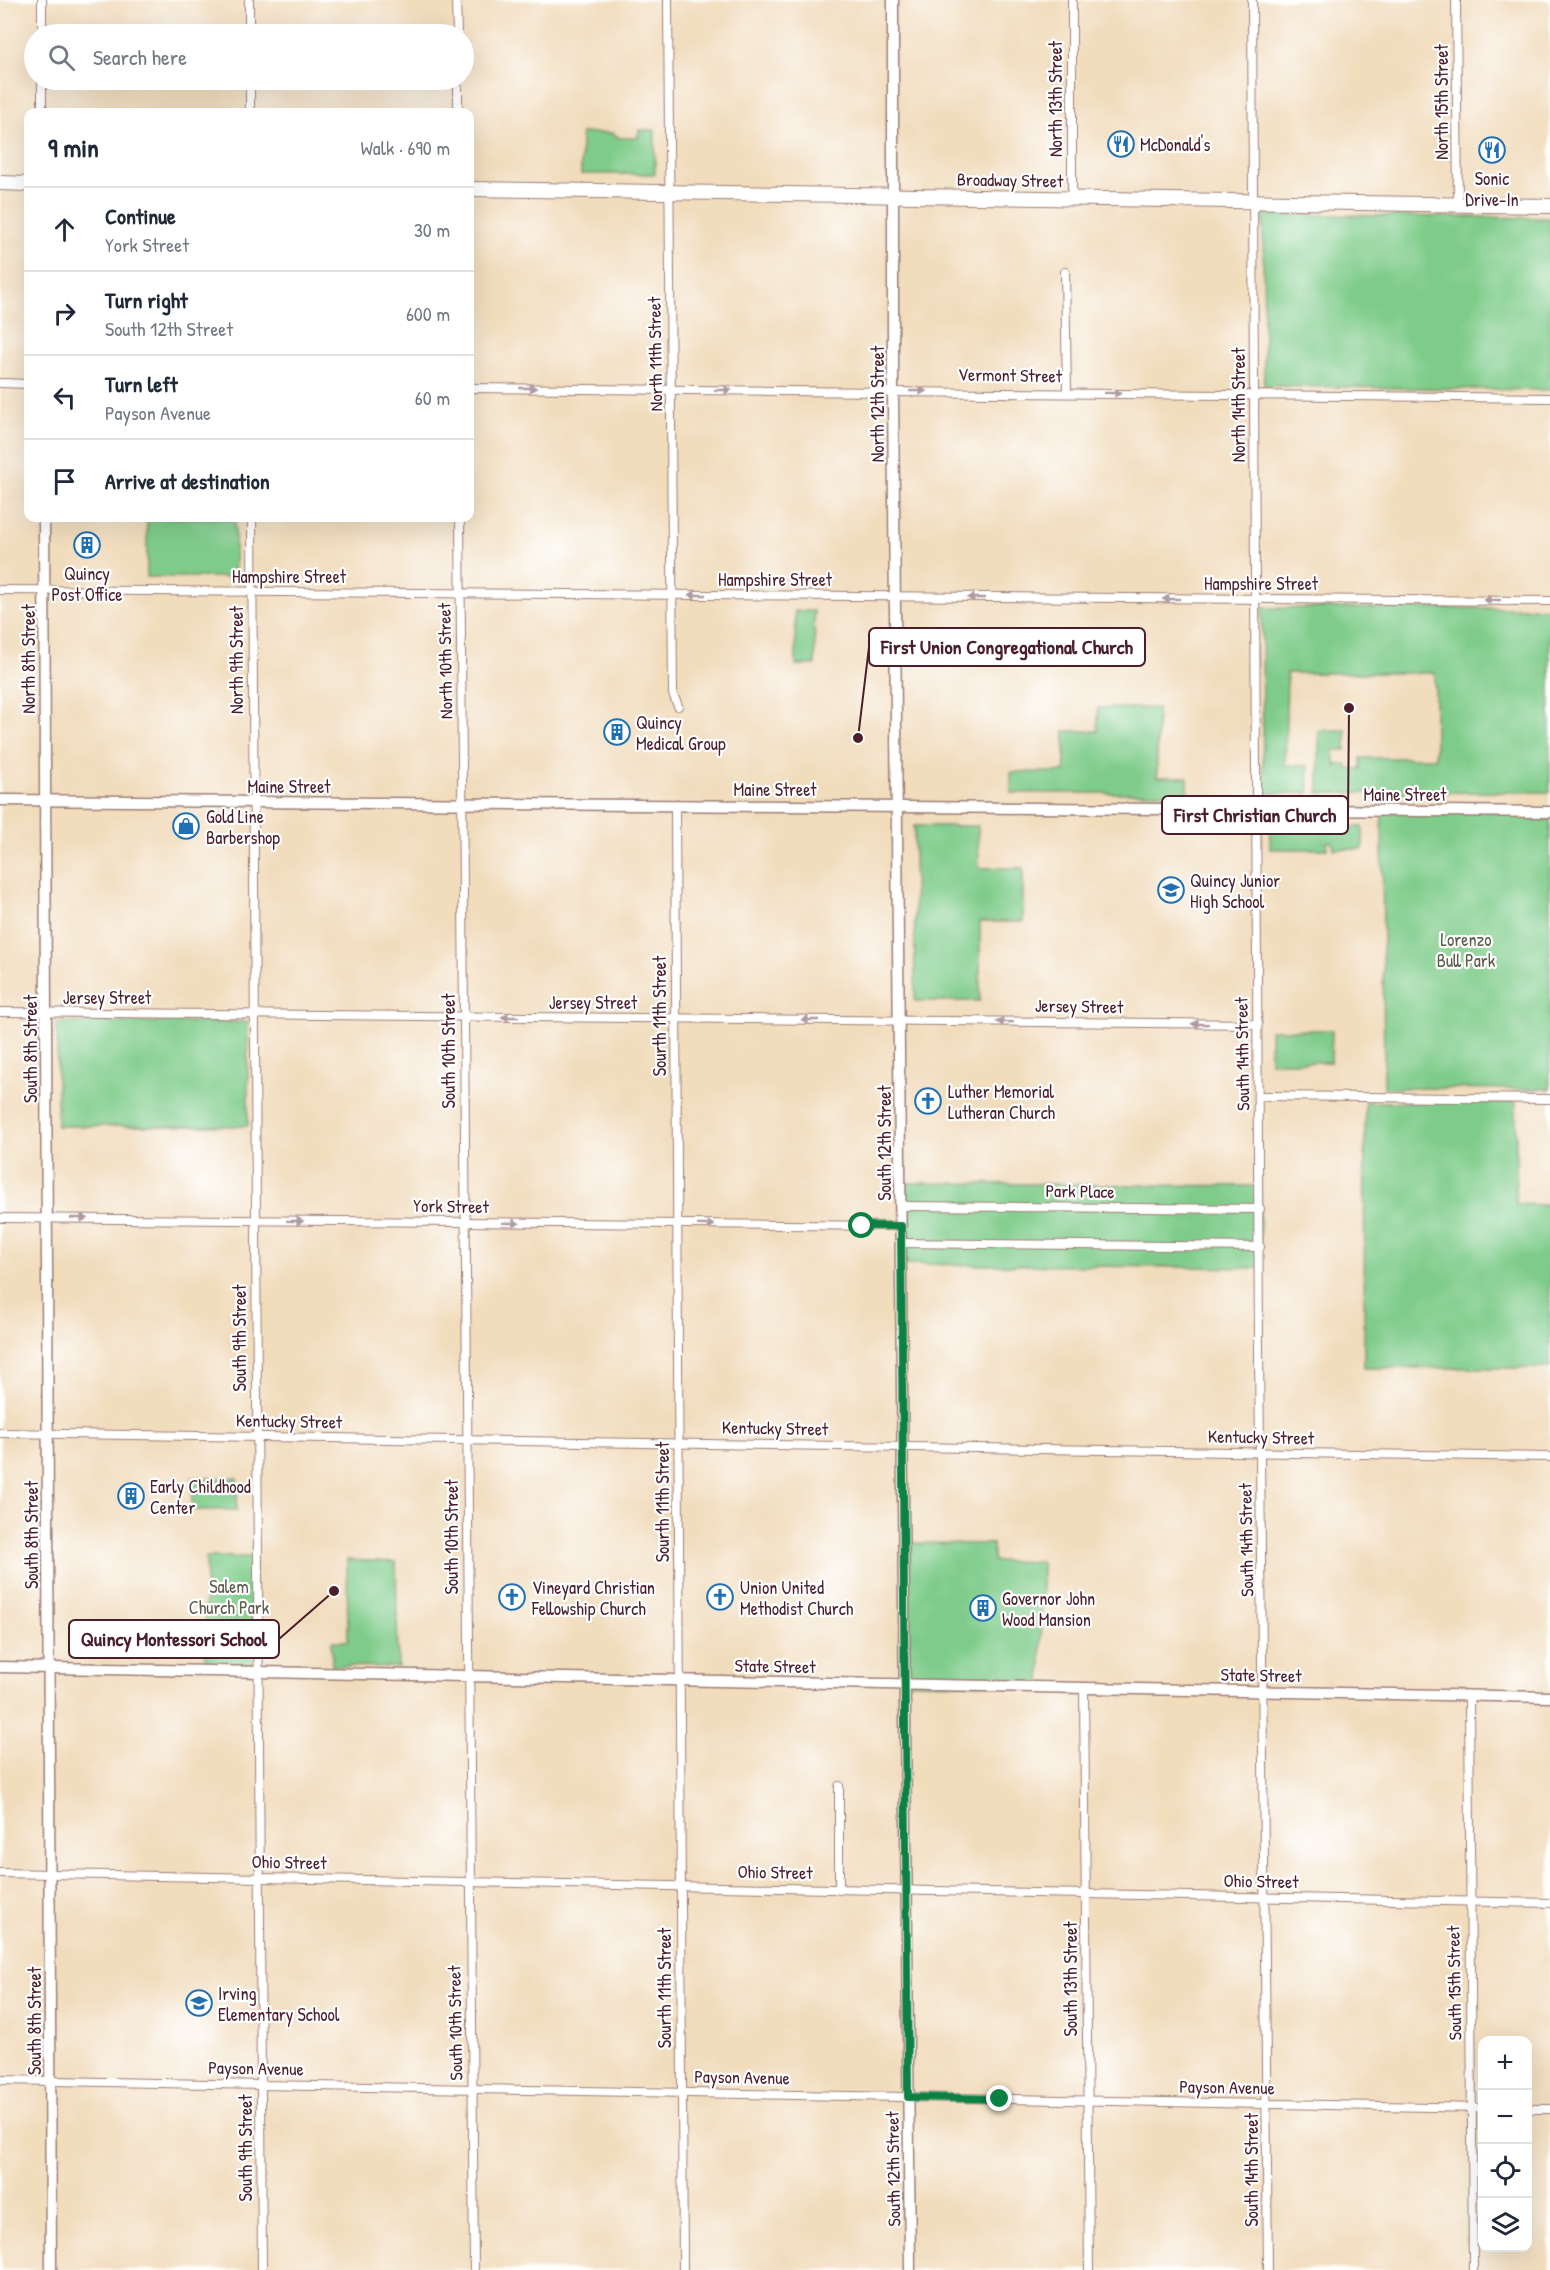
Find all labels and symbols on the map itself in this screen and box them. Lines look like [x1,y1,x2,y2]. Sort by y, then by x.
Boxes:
street label: North 13th Street [1043,40,1068,157]
street label: North 15th Street [1429,43,1454,160]
restaurant icon: McDonald's [1106,129,1136,159]
place label: McDonald's [1140,132,1210,157]
restaurant icon: Sonic Drive-In [1477,135,1507,165]
place label: Sonic Drive-In [1465,166,1519,212]
street label: Broadway Street [957,167,1064,193]
street label: North 11th Street [641,296,668,411]
street label: North 12th Street [865,345,890,462]
street label: North 14th Street [1226,347,1251,462]
street label: Vermont Street [958,362,1063,388]
one-way arrow [518,383,537,393]
one-way arrow [713,385,732,395]
one-way arrow [908,386,927,395]
one-way arrow [1103,388,1122,398]
building icon: Quincy Post Office [72,530,102,560]
place label: Quincy Post Office [52,561,122,607]
street label: Hampshire Street [232,564,347,589]
street label: Hampshire Street [718,567,833,592]
street label: Hampshire Street [1204,571,1319,596]
one-way arrow [687,590,706,600]
one-way arrow [966,593,985,602]
one-way arrow [1161,594,1180,604]
one-way arrow [1482,595,1501,605]
street label: North 10th Street [431,602,459,719]
street label: North 8th Street [16,604,41,714]
street label: North 9th Street [224,605,249,714]
callout: First Union Congregational Church [869,628,1145,666]
text: First Union Congregational Church [880,633,1134,661]
place label: Quincy Medical Group [636,710,726,756]
building icon: Quincy Medical Group [602,717,632,747]
street label: Maine Street [247,774,331,799]
street label: Maine Street [733,777,817,802]
street label: Maine Street [1363,782,1447,807]
callout: First Christian Church [1162,796,1348,834]
text: First Christian Church [1173,801,1337,828]
place label: Gold Line Barbershop [206,804,280,850]
shop icon: Gold Line Barbershop [171,811,201,841]
place label: Quincy Junior High School [1190,868,1280,914]
school or university icon: Quincy Junior High School [1156,875,1186,905]
park label: Lorenzo Bull Park [1437,927,1496,973]
street label: Sourth 11th Street [647,955,672,1076]
street label: Jersey Street [63,985,152,1010]
street label: Jersey Street [549,990,638,1015]
street label: South 10th Street [436,993,461,1109]
street label: Jersey Street [1035,993,1124,1019]
street label: South 8th Street [18,994,43,1103]
street label: South 14th Street [1228,996,1255,1111]
one-way arrow [500,1012,519,1022]
one-way arrow [800,1015,819,1025]
one-way arrow [995,1017,1014,1027]
one-way arrow [1190,1019,1209,1028]
place label: Luther Memorial Lutheran Church [948,1079,1056,1125]
street label: South 12th Street [872,1085,897,1201]
church icon: Luther Memorial Lutheran Church [913,1086,943,1116]
street label: Park Place [1045,1178,1115,1204]
street label: York Street [413,1193,490,1219]
route start [848,1212,874,1238]
one-way arrow [70,1213,89,1223]
one-way arrow [286,1216,305,1226]
one-way arrow [502,1218,521,1228]
one-way arrow [697,1220,716,1229]
street label: South 9th Street [227,1284,252,1392]
street label: Kentucky Street [236,1408,343,1434]
street label: Kentucky Street [722,1415,829,1441]
street label: Kentucky Street [1208,1424,1315,1450]
street label: Sourth 11th Street [650,1441,675,1562]
place label: Early Childhood Center [150,1474,251,1520]
street label: South 10th Street [439,1479,464,1595]
street label: South 8th Street [19,1480,44,1589]
building icon: Early Childhood Center [116,1481,146,1511]
street label: South 14th Street [1232,1482,1259,1597]
park label: Salem Church Park [189,1574,270,1620]
place label: Vineyard Christian Fellowship Church [531,1575,655,1621]
place label: Union United Methodist Church [740,1575,854,1621]
church icon: Vineyard Christian Fellowship Church [497,1582,527,1612]
church icon: Union United Methodist Church [705,1582,735,1612]
place label: Governor John Wood Mansion [1002,1586,1095,1632]
building icon: Governor John Wood Mansion [968,1593,998,1623]
callout: Quincy Montessori School [69,1620,279,1658]
text: Quincy Montessori School [81,1625,268,1653]
street label: State Street [734,1653,816,1679]
street label: State Street [1220,1662,1302,1688]
street label: Ohio Street [251,1849,327,1875]
street label: Ohio Street [737,1859,813,1885]
street label: Ohio Street [1223,1868,1299,1894]
street label: South 13th Street [1058,1921,1083,2037]
street label: South 15th Street [1440,1925,1467,2040]
street label: Sourth 11th Street [652,1927,677,2048]
street label: South 10th Street [441,1964,469,2081]
street label: South 8th Street [22,1966,47,2075]
place label: Irving Elementary School [218,1981,340,2027]
school or university icon: Irving Elementary School [184,1988,214,2018]
street label: Payson Avenue [208,2055,304,2081]
street label: Payson Avenue [694,2064,790,2090]
street label: Payson Avenue [1179,2074,1275,2100]
route end [986,2085,1012,2111]
street label: South 9th Street [233,2094,258,2202]
street label: South 12th Street [879,2110,907,2227]
street label: South 14th Street [1239,2112,1264,2227]

